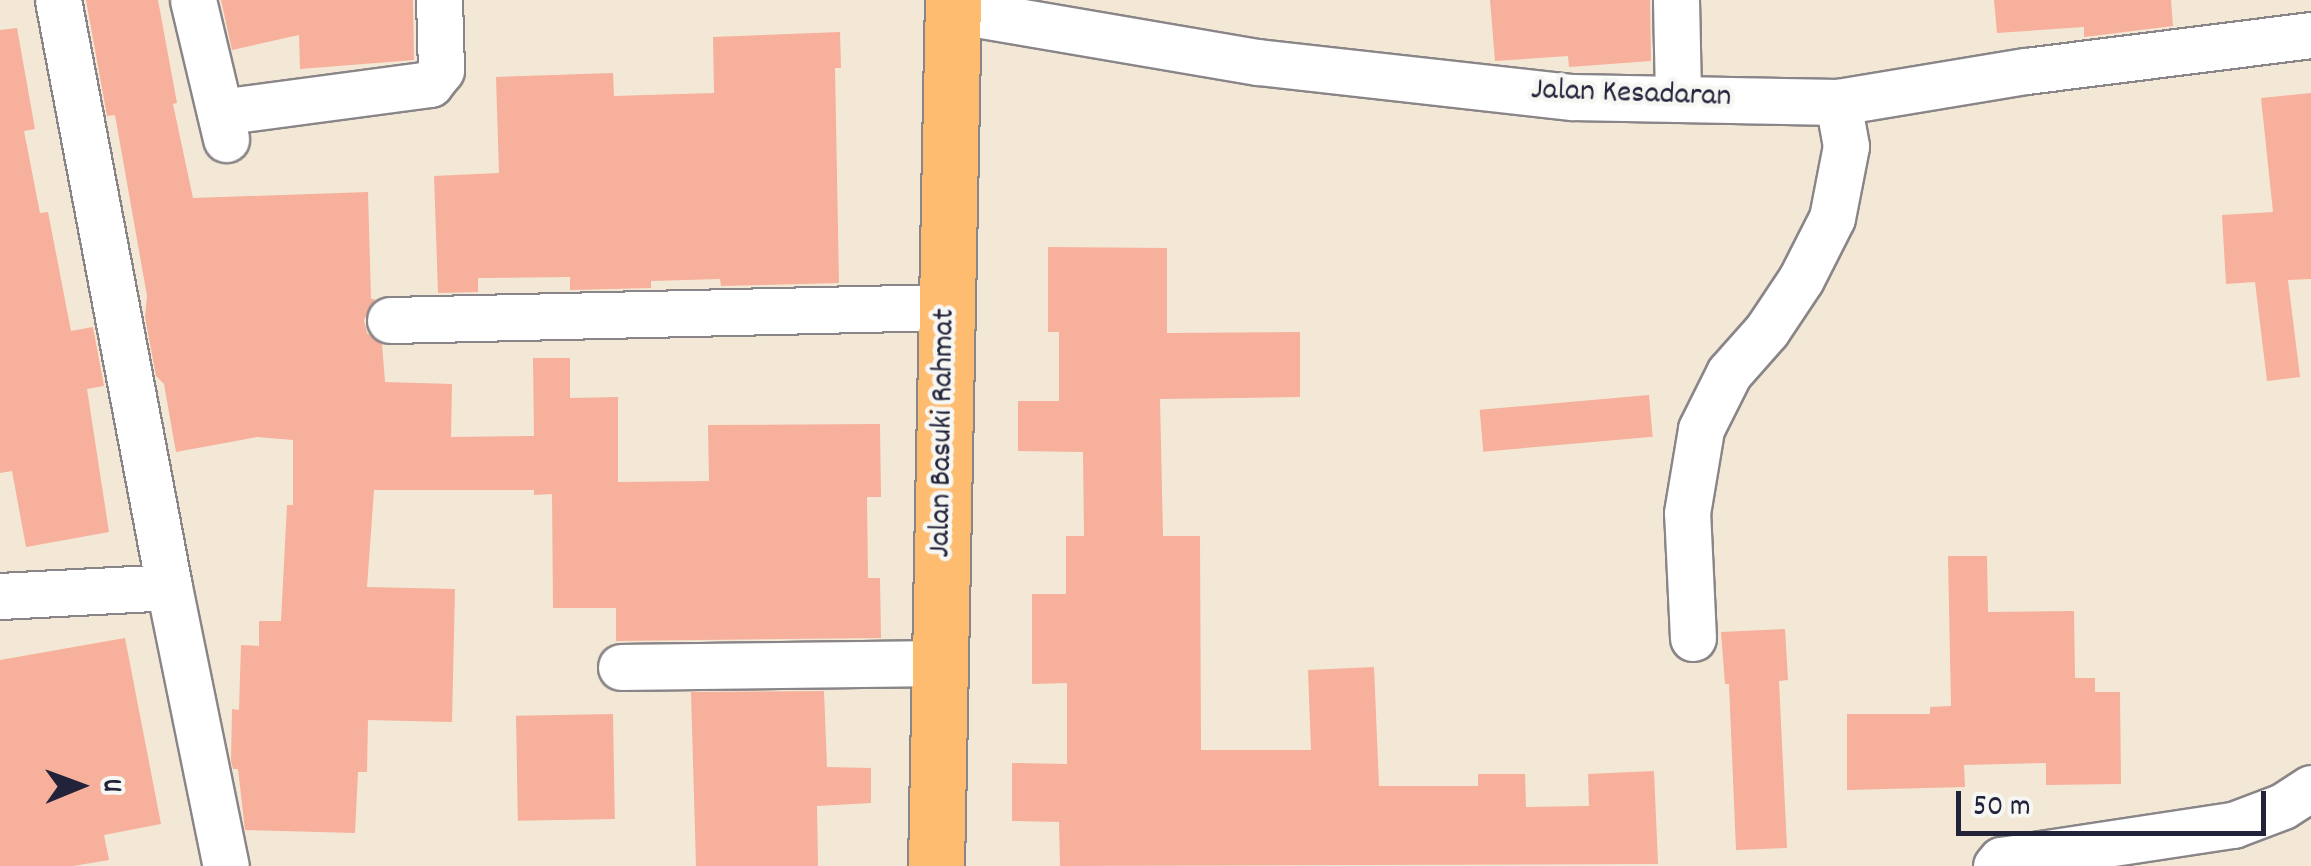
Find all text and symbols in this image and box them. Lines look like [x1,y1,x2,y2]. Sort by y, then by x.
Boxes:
street label: Jalan Kesadaran [1530,72,1732,118]
street label: Jalan Basuki Rahmat [923,308,965,558]
north arrow [30,736,130,836]
scale bar [1961,771,2271,833]
text: U [90,778,130,793]
text: 50 m [1973,787,2031,830]

